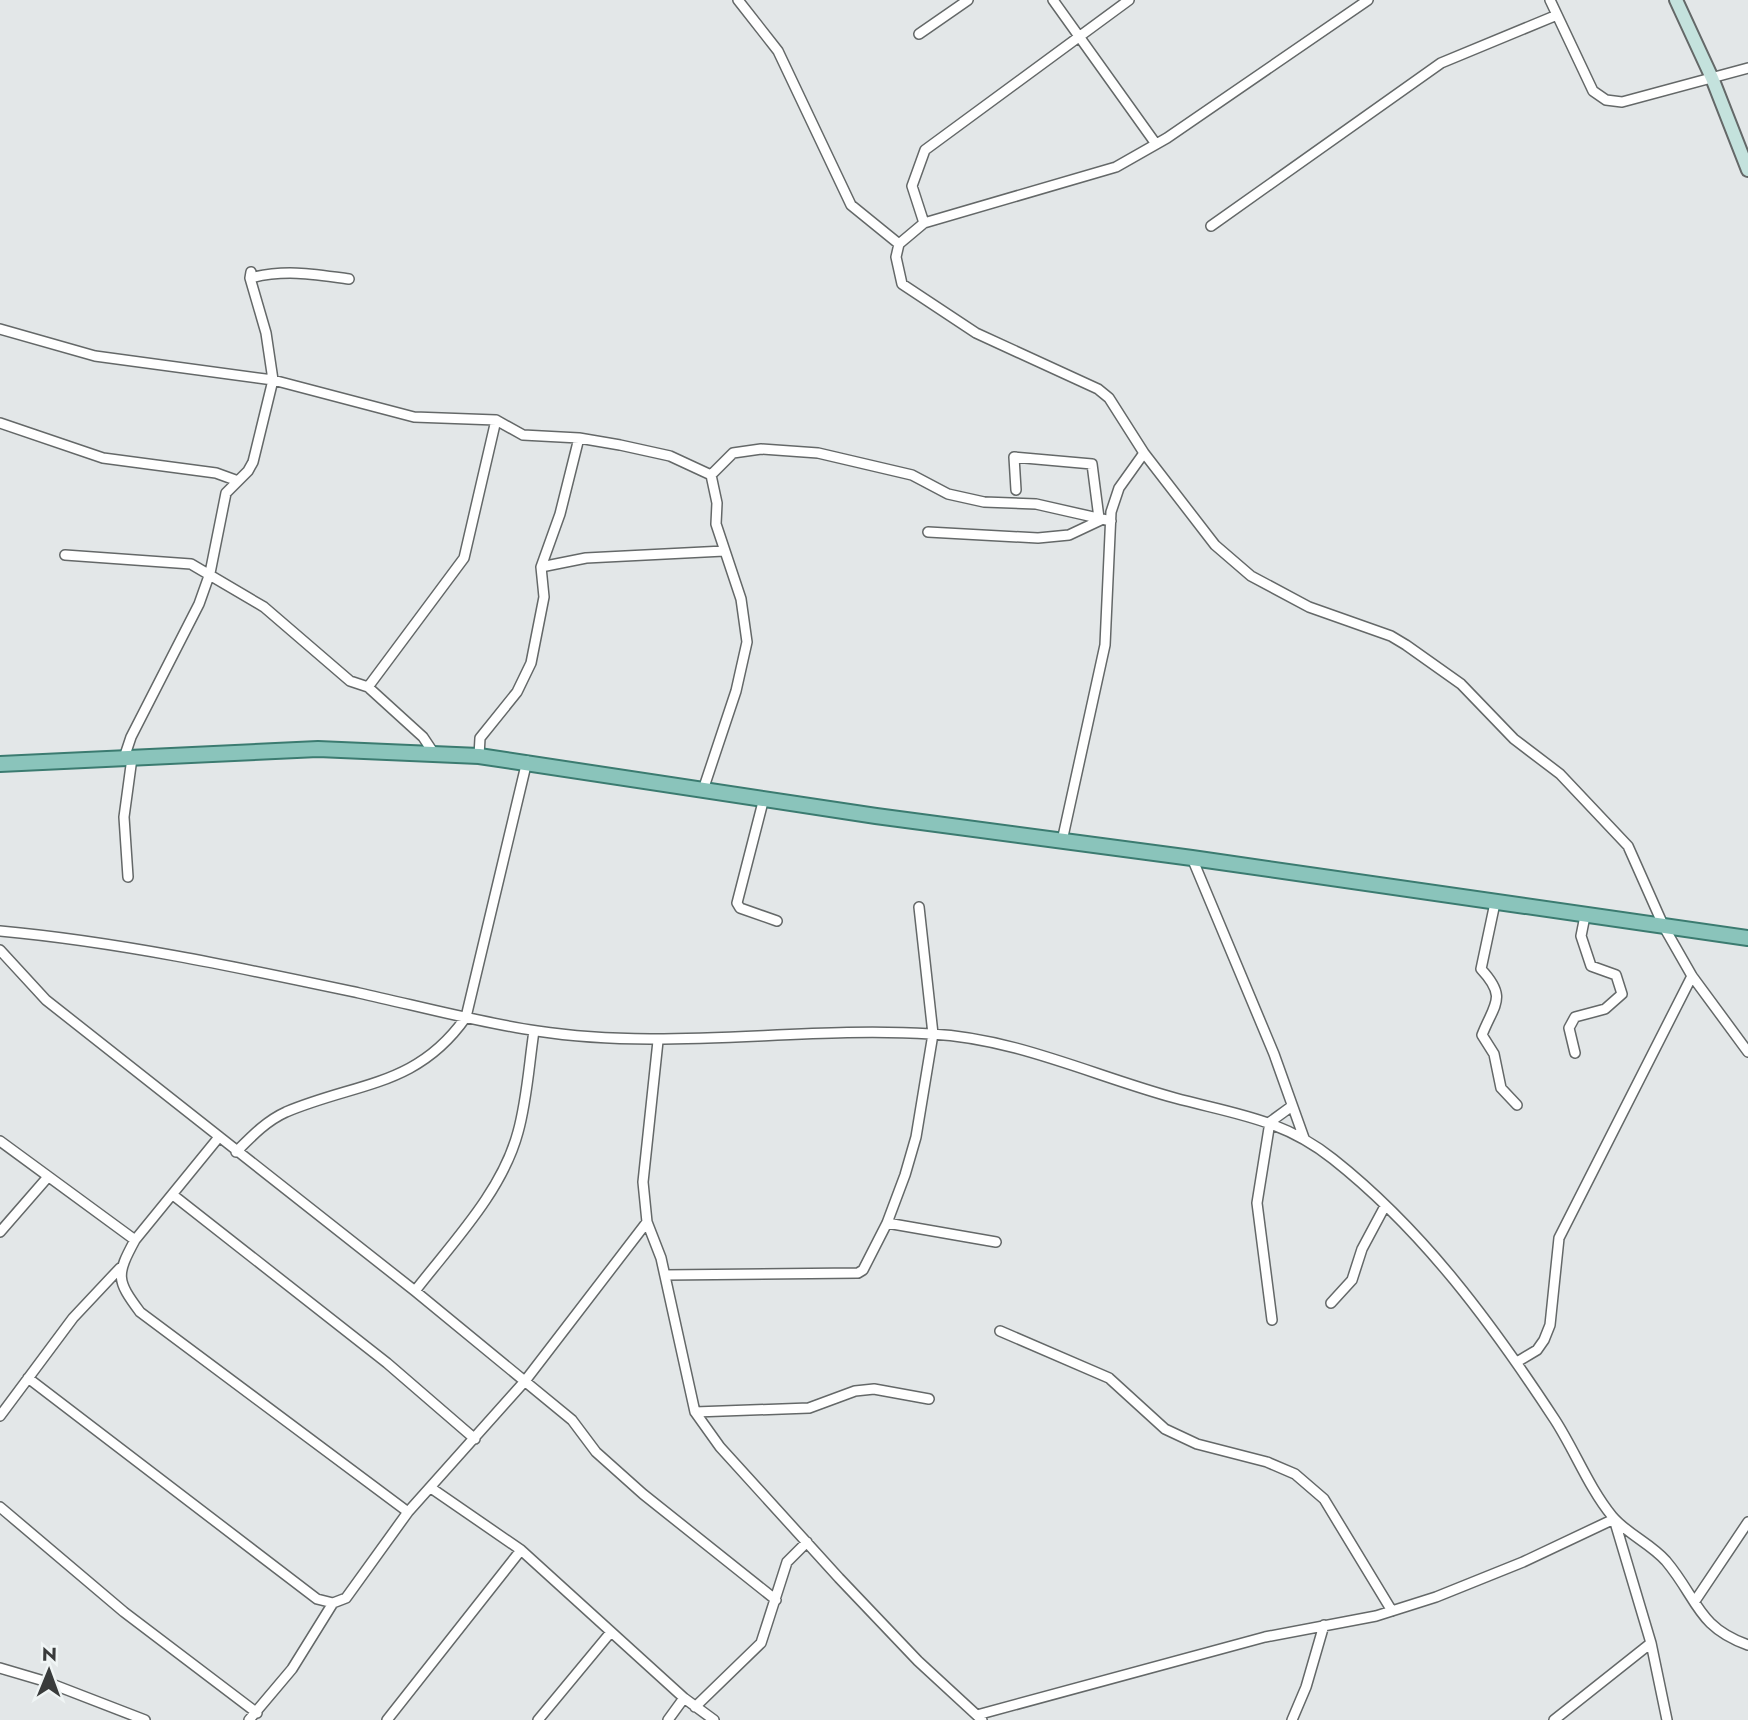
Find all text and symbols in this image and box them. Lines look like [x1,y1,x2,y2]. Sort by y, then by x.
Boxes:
north arrow [14,1636,84,1706]
text: N [42,1641,57,1668]

